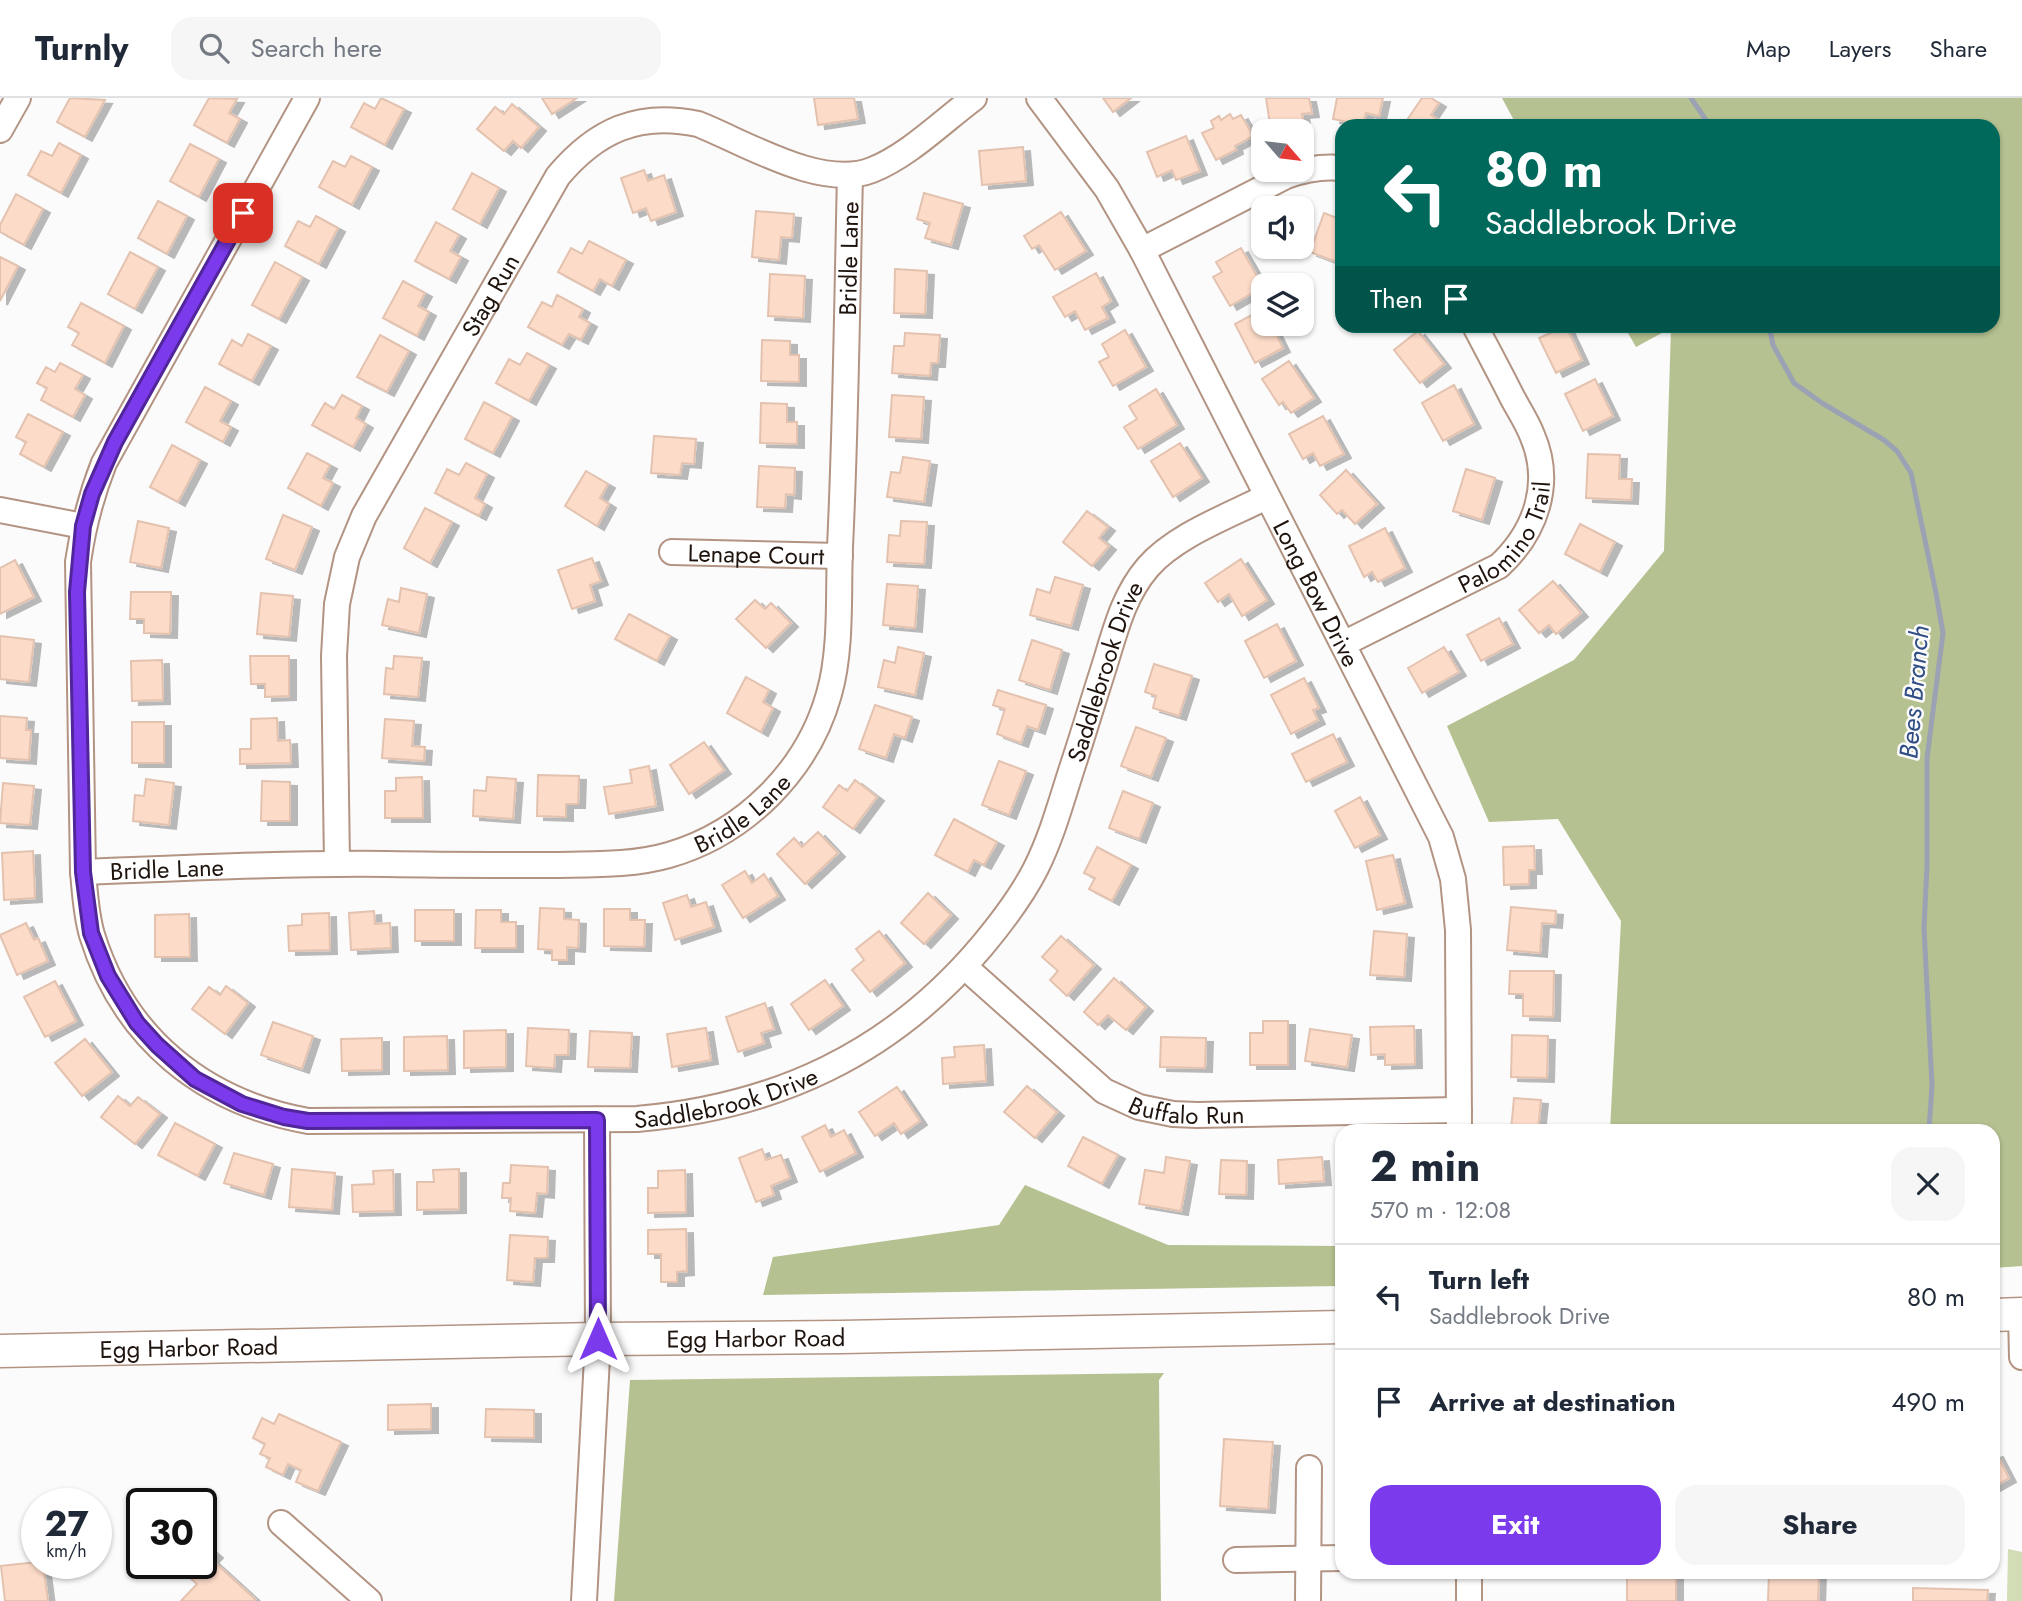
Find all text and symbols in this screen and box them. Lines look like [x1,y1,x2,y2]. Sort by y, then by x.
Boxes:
search box [171,17,661,80]
text: Turnly [35,25,129,72]
icon: search [195,29,233,67]
text: Search here [251,29,382,67]
text: Map [1746,31,1791,66]
text: Layers [1829,31,1891,66]
text: Share [1929,31,1987,66]
north arrow [1251,119,1314,182]
map controls [1251,119,1314,336]
text: 80 m [1485,135,1603,205]
icon: left [1370,147,1461,238]
pin [213,183,273,243]
icon: arrive [224,194,262,232]
button: sound [1251,196,1314,259]
text: Saddlebrook Drive [1485,200,1737,246]
street label: Bridle Lane [830,201,867,316]
street label: Stag Run [453,247,528,343]
button: layers [1251,273,1314,336]
text: Then [1370,280,1423,318]
icon: arrive [1437,280,1475,318]
street label: Palomino Trail [1452,480,1559,601]
street label: Long Bow Drive [1265,514,1369,673]
street label: Lenape Court [687,535,825,573]
street label: Saddlebrook Drive [1058,574,1151,766]
water label: Bees Branch [1889,624,1939,760]
street label: Bridle Lane [688,766,799,861]
street label: Bridle Lane [109,849,224,888]
street label: Saddlebrook Drive [632,1058,823,1137]
street label: Buffalo Run [1123,1087,1245,1133]
text: 2 min [1370,1136,1480,1197]
button: close [1891,1147,1965,1221]
text: 570 m · 12:08 [1370,1193,1511,1227]
text: Turn left [1429,1261,1529,1299]
icon: left [1370,1278,1408,1316]
text: 80 m [1907,1278,1965,1316]
text: Saddlebrook Drive [1429,1299,1610,1333]
position arrow [561,1302,635,1376]
street label: Egg Harbor Road [666,1319,845,1356]
street label: Egg Harbor Road [99,1328,279,1366]
icon: arrive [1370,1383,1408,1421]
text: Arrive at destination [1429,1383,1676,1421]
text: 490 m [1891,1383,1965,1421]
button: Exit [1370,1485,1661,1565]
button: Share [1675,1485,1965,1565]
speed limit sign: 30 [126,1488,217,1579]
text: 27 [44,1499,89,1549]
text: km/h [46,1538,87,1564]

